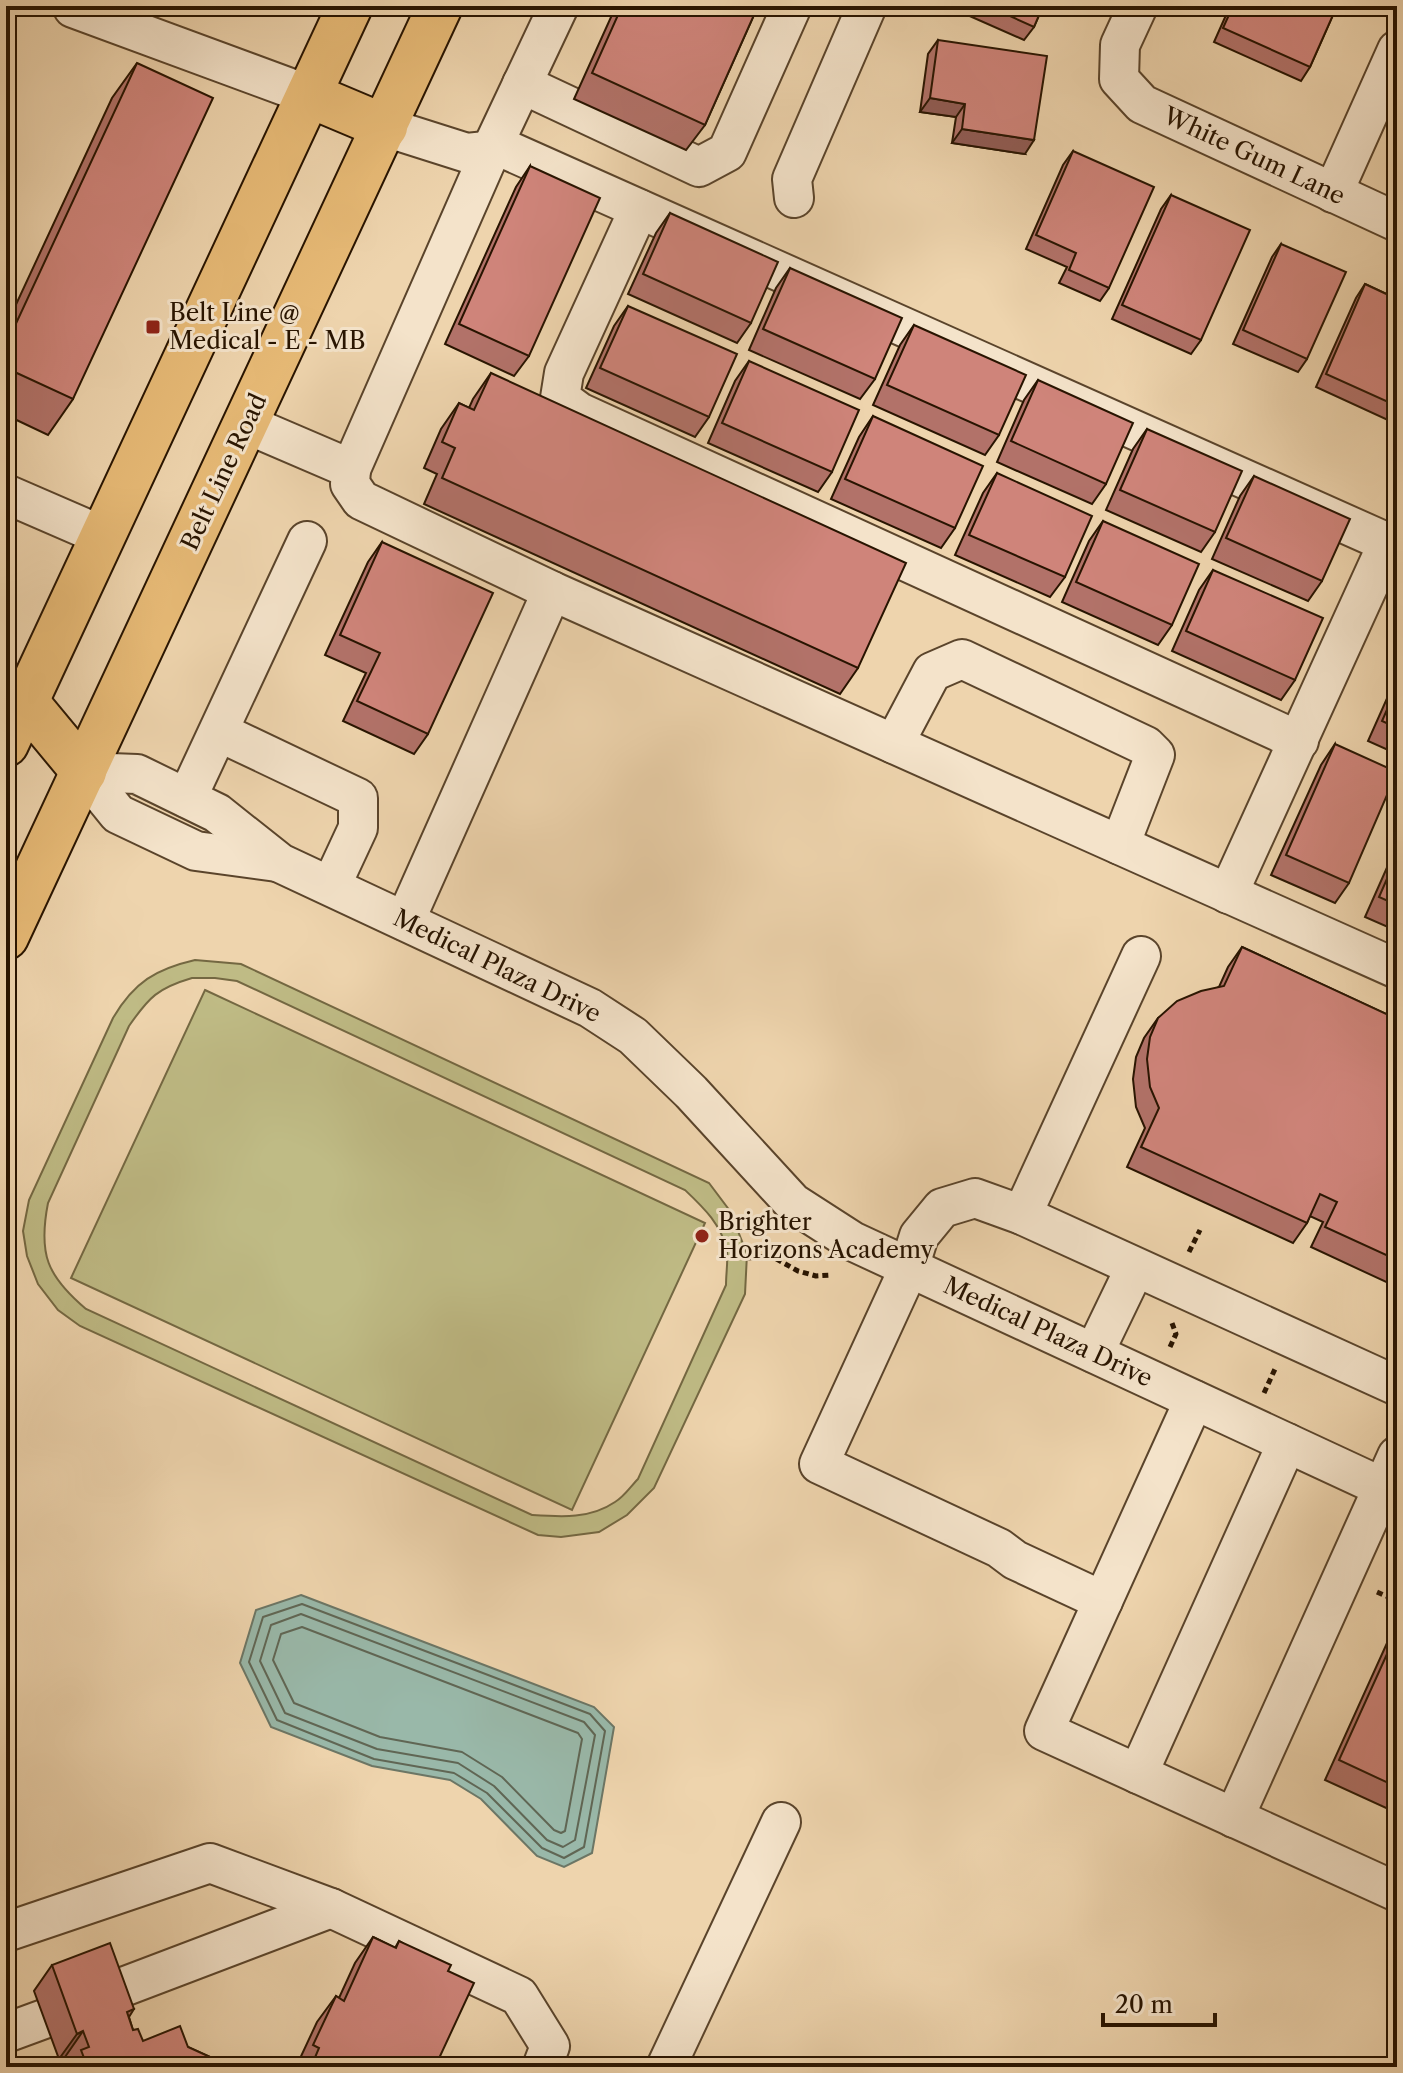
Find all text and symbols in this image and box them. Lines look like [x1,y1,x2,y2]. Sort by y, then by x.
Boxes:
street label: White Gum Lane [1158,100,1350,210]
place label: Belt Line @ Medical - E - MB [169,298,366,355]
marker: Belt Line @ Medical - E - MB [144,318,162,336]
street label: Belt Line Road [175,389,273,555]
street label: Medical Plaza Drive [389,903,606,1028]
place label: Brighter Horizons Academy [718,1207,935,1264]
marker: Brighter Horizons Academy [693,1227,711,1245]
street label: Medical Plaza Drive [939,1270,1157,1393]
scale bar [1103,1977,1215,2027]
text: 20 m [1115,1990,1173,2019]

